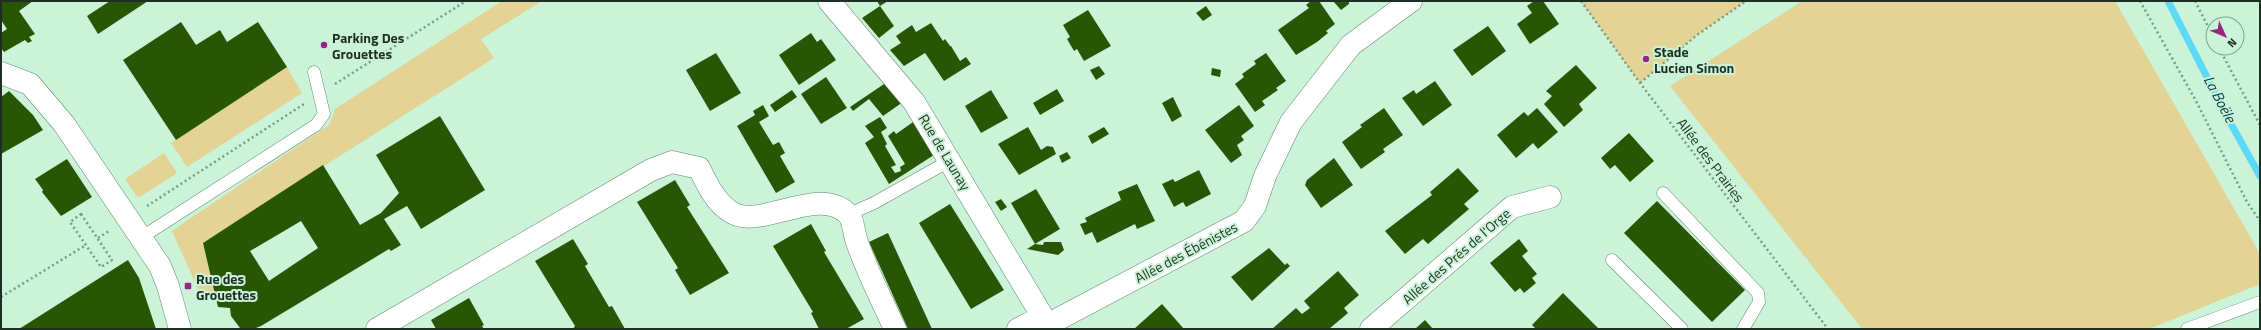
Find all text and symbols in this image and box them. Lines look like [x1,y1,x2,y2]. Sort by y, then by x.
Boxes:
north arrow [2205,16,2245,56]
place label: Parking Des Grouettes [332,27,405,64]
text: N [2224,35,2241,51]
marker: Parking Des Grouettes [319,40,329,50]
place label: Stade Lucien Simon [1654,41,1734,78]
marker: Stade Lucien Simon [1641,54,1651,64]
water label: La Boële [2198,71,2242,128]
street label: Rue de Launay [914,110,976,195]
street label: Allée des Prairies [1672,113,1750,207]
street label: Allée des Prés de l'Orge [1397,203,1515,309]
street label: Allée des Ébénistes [1131,216,1241,288]
place label: Rue des Grouettes [196,268,256,305]
marker: Rue des Grouettes [183,281,193,291]

